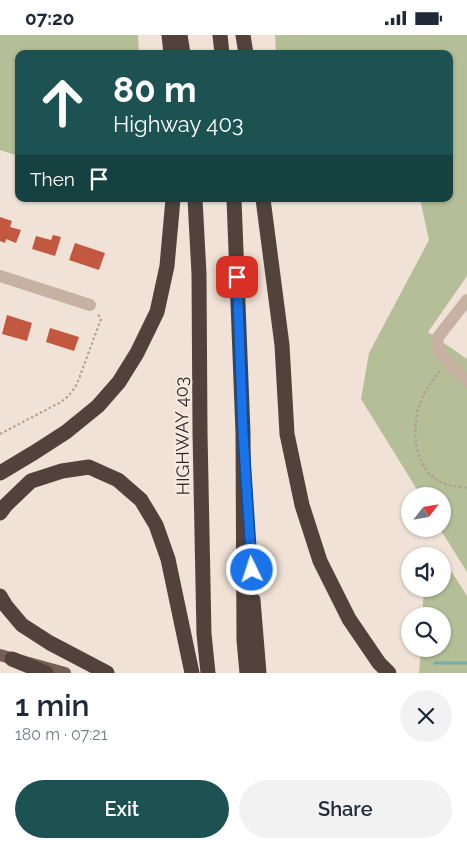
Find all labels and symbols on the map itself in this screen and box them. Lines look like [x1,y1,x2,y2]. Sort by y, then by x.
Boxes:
pin [216,256,258,298]
street label: HIGHWAY 403 [170,377,194,495]
north arrow [401,487,451,537]
position arrow [225,543,277,595]

